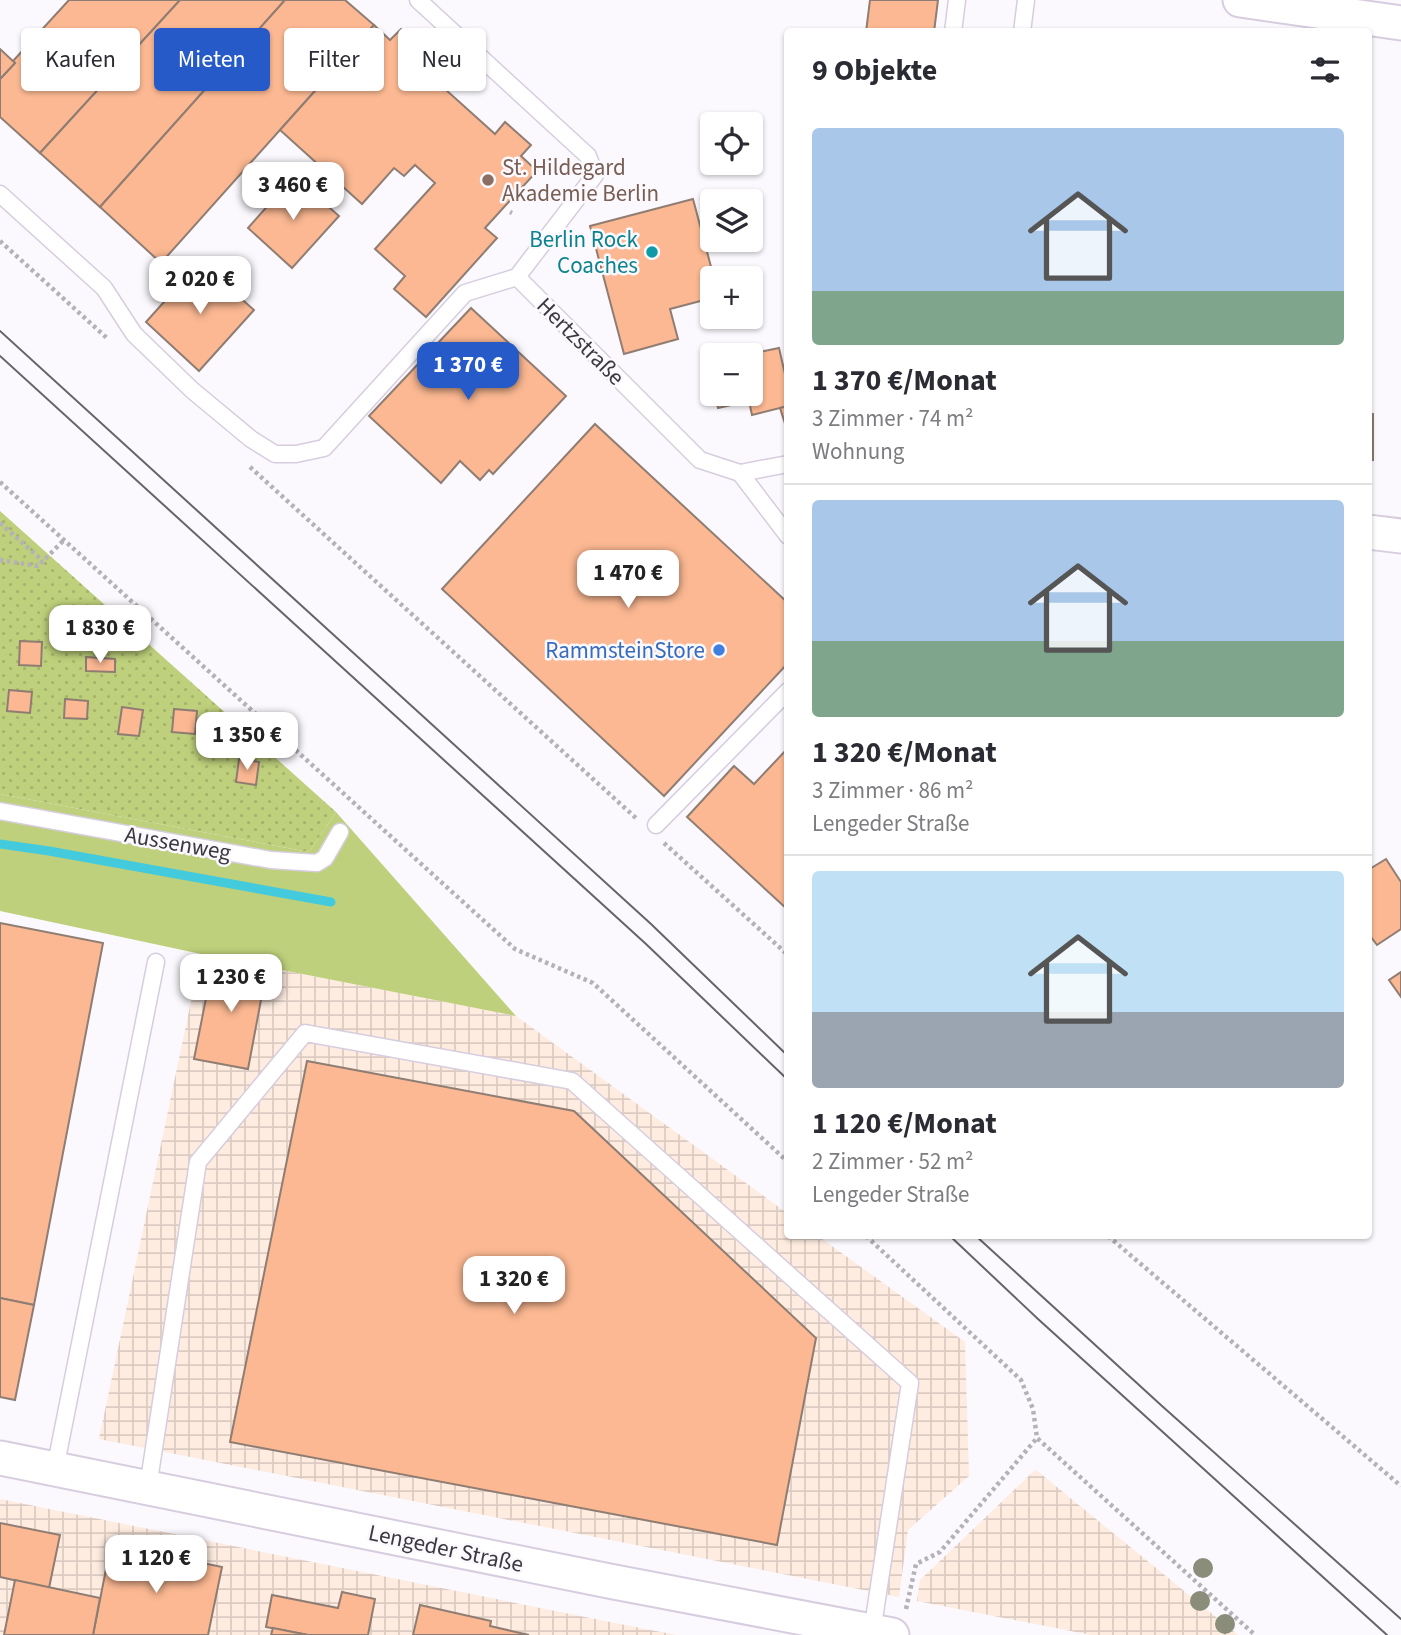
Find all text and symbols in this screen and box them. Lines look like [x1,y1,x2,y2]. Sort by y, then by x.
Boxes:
chip: Kaufen [21,28,140,91]
chip: Mieten [154,28,270,91]
chip: Filter [284,28,384,91]
chip: Neu [398,28,486,91]
text: 9 Objekte [812,49,937,92]
icon: filters [1306,51,1344,89]
map controls [700,112,763,406]
button: locate [700,112,763,175]
place label: St. Hildegard Akademie Berlin [502,151,659,210]
pin: 3 460 € [228,162,358,222]
text: 3 460 € [258,168,328,201]
marker: St. Hildegard Akademie Berlin [480,172,496,188]
icon: home [1015,173,1141,299]
button: layers [700,189,763,252]
place label: Berlin Rock Coaches [529,223,639,282]
marker: Berlin Rock Coaches [644,244,660,260]
pin: 2 020 € [135,256,265,316]
text: 2 020 € [165,262,235,295]
button: + [700,266,763,329]
street label: Hertzstraße [529,290,632,393]
pin: 1 370 € [403,342,533,402]
button: − [700,343,763,406]
text: 1 370 € [433,348,503,381]
text: 1 370 €/Monat [812,359,997,402]
text: 3 Zimmer · 74 m² [812,402,974,435]
text: Wohnung [812,435,904,468]
icon: home [1015,545,1141,671]
pin: 1 470 € [563,550,693,610]
text: 1 470 € [593,556,663,589]
pin: 1 830 € [35,606,165,665]
text: 1 830 € [65,611,135,644]
place label: RammsteinStore [545,634,705,667]
marker: RammsteinStore [711,642,727,658]
pin: 1 350 € [182,712,312,772]
text: 1 350 € [212,718,282,751]
text: 1 320 €/Monat [812,731,997,774]
text: 3 Zimmer · 86 m² [812,774,974,807]
text: Lengeder Straße [812,807,970,840]
street label: Aussenweg [122,818,234,869]
icon: home [1015,916,1141,1042]
pin: 1 230 € [166,954,296,1014]
text: 1 230 € [196,960,266,993]
text: 1 120 €/Monat [812,1102,997,1145]
text: 2 Zimmer · 52 m² [812,1145,974,1178]
text: Lengeder Straße [812,1178,970,1211]
pin: 1 320 € [449,1256,579,1316]
text: 1 320 € [479,1262,549,1295]
street label: Lengeder Straße [365,1516,526,1581]
pin: 1 120 € [91,1536,221,1595]
text: 1 120 € [121,1541,191,1574]

